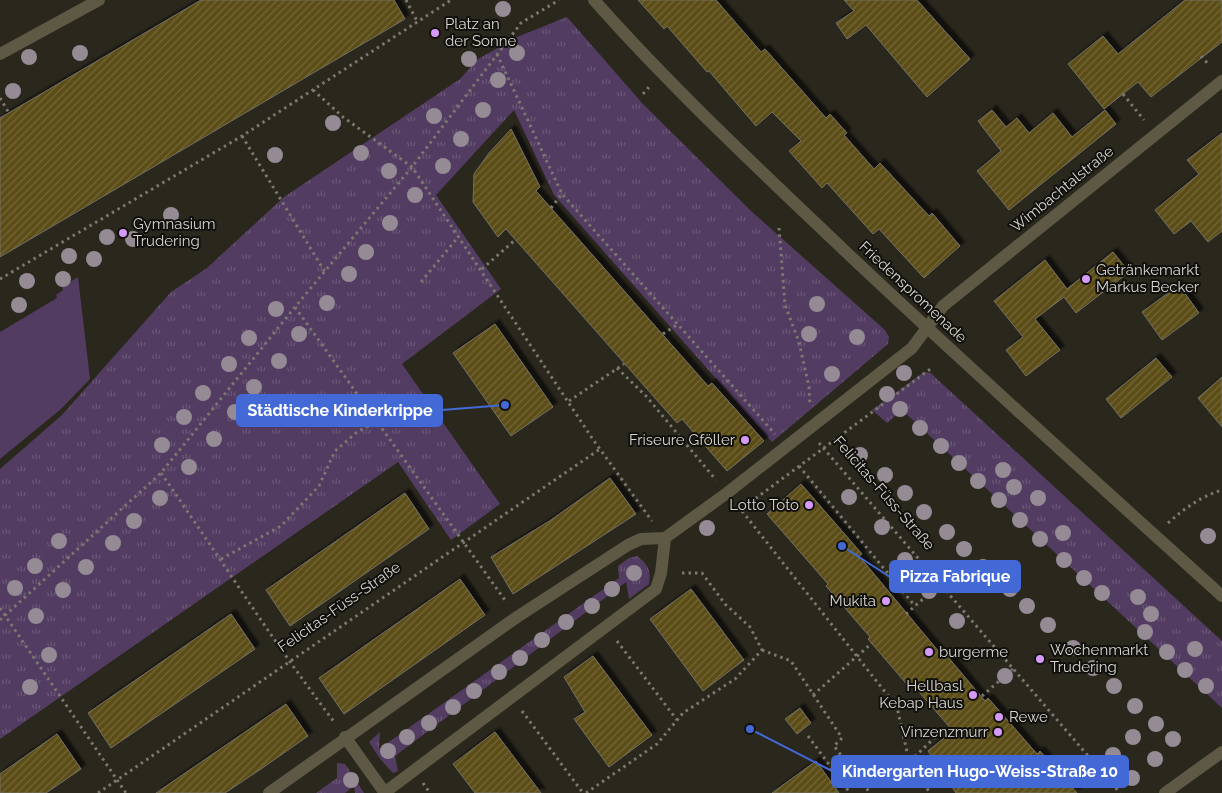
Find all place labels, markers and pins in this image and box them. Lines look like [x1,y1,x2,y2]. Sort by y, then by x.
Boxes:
place label: Platz an der Sonne [445,15,516,50]
marker: Platz an der Sonne [429,27,441,39]
place label: Gymnasium Trudering [133,215,216,250]
marker: Gymnasium Trudering [117,227,129,239]
place label: Getränkemarkt Markus Becker [1096,261,1200,296]
marker: Getränkemarkt Markus Becker [1080,273,1092,285]
callout: Städtische Kinderkrippe [237,395,442,426]
place label: Friseure Gföller [629,431,736,449]
marker: Friseure Gföller [739,434,751,446]
place label: Lotto Toto [729,496,799,514]
marker: Lotto Toto [803,499,815,511]
callout: Pizza Fabrique [890,561,1020,592]
place label: Mukita [830,592,876,610]
marker: Mukita [880,595,892,607]
place label: Wochenmarkt Trudering [1050,641,1148,676]
place label: burgerme [939,643,1008,661]
marker: burgerme [923,646,935,658]
marker: Wochenmarkt Trudering [1034,653,1046,665]
place label: Hellbasl Kebap Haus [879,677,964,712]
marker: Hellbasl Kebap Haus [967,689,979,701]
place label: Rewe [1009,708,1048,726]
marker: Rewe [993,711,1005,723]
place label: Vinzenzmurr [900,723,989,741]
marker: Vinzenzmurr [992,726,1004,738]
callout: Kindergarten Hugo-Weiss-Straße 10 [832,756,1128,787]

